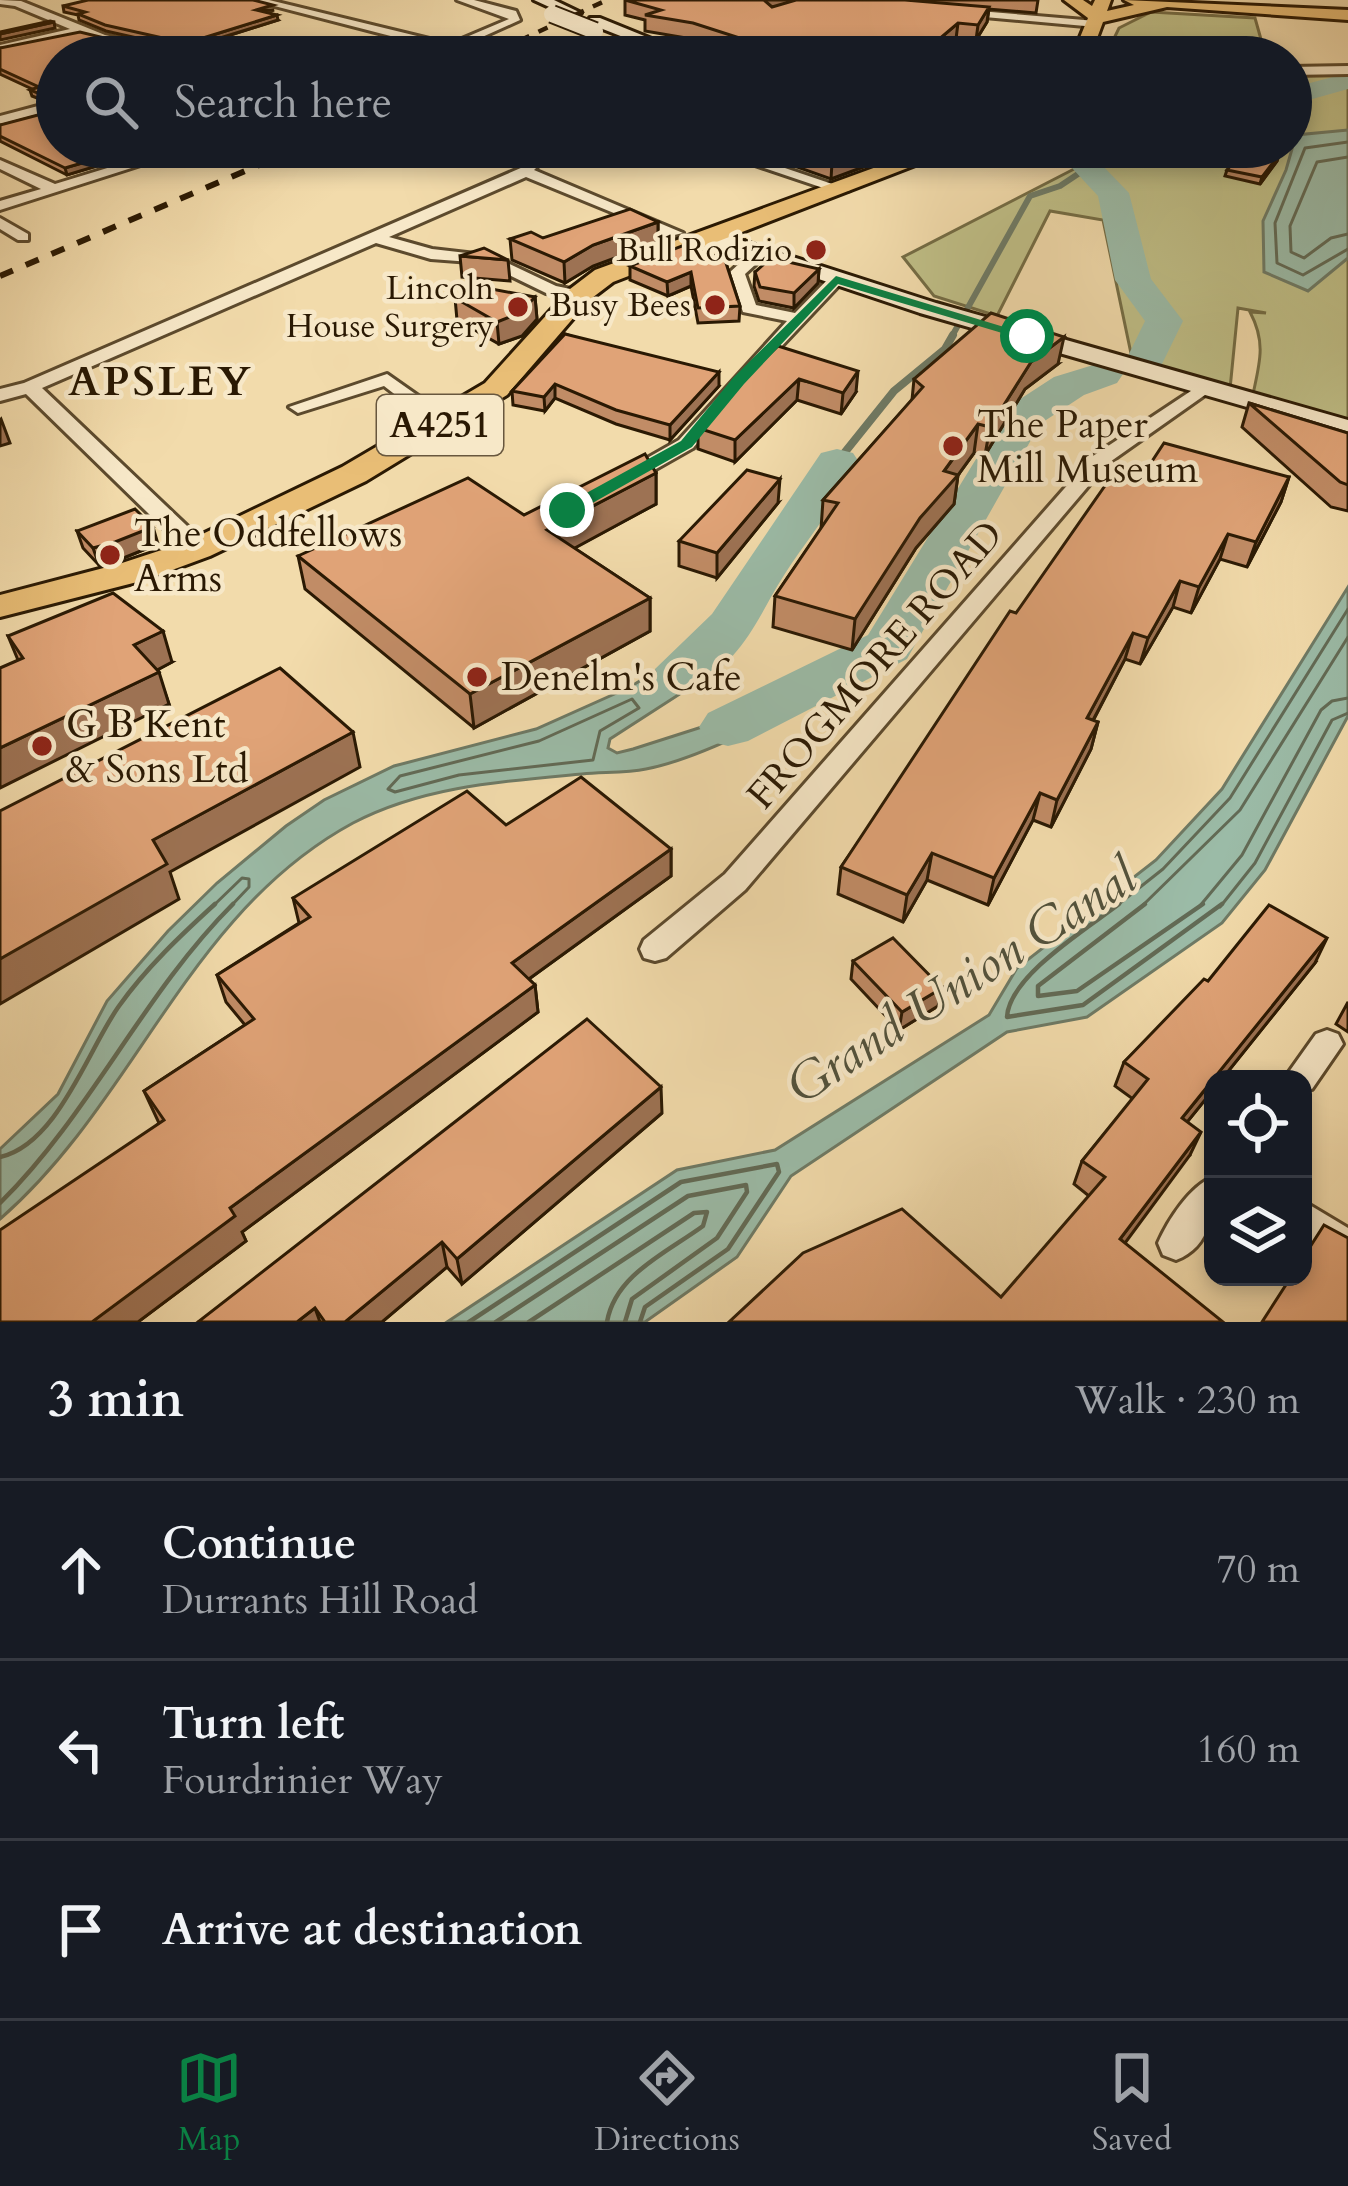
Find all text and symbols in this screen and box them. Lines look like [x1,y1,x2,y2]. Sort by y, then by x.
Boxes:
search box [36,36,1312,168]
icon: search [78,69,144,135]
text: Search here [174,72,392,133]
place label: Bull Rodizio [616,228,792,273]
marker: Bull Rodizio [803,237,829,263]
place label: Lincoln House Surgery [286,266,495,349]
place label: Busy Bees [550,283,691,328]
marker: Busy Bees [702,292,728,318]
marker: Lincoln House Surgery [505,294,531,320]
route start [1000,309,1054,363]
district label: APSLEY [68,353,254,410]
road number: A4251 [377,395,503,455]
place label: The Paper Mill Museum [977,398,1198,496]
marker: The Paper Mill Museum [940,433,966,459]
route end [540,483,594,537]
place label: The Oddfellows Arms [134,507,402,605]
street label: FROGMORE ROAD [735,510,1015,820]
marker: The Oddfellows Arms [97,542,123,568]
place label: Denelm's Cafe [501,651,742,704]
marker: Denelm's Cafe [464,664,490,690]
place label: G B Kent & Sons Ltd [66,698,249,796]
marker: G B Kent & Sons Ltd [29,733,55,759]
water label: Grand Union Canal [773,842,1152,1122]
map controls [1204,1070,1312,1286]
button: locate [1204,1070,1312,1178]
button: layers [1204,1178,1312,1286]
text: 3 min [48,1365,184,1435]
text: Walk · 230 m [1075,1374,1300,1427]
text: Continue [162,1513,356,1574]
icon: ahead [48,1537,114,1603]
text: 70 m [1217,1543,1300,1596]
text: Durrants Hill Road [162,1574,478,1627]
text: Turn left [162,1693,344,1754]
icon: left [48,1717,114,1783]
text: 160 m [1197,1723,1300,1776]
text: Fourdrinier Way [162,1754,443,1807]
icon: arrive [48,1897,114,1963]
text: Arrive at destination [162,1899,582,1960]
tab: Map [176,2045,242,2162]
tab: Directions [594,2045,740,2162]
tab: Saved [1092,2045,1172,2162]

